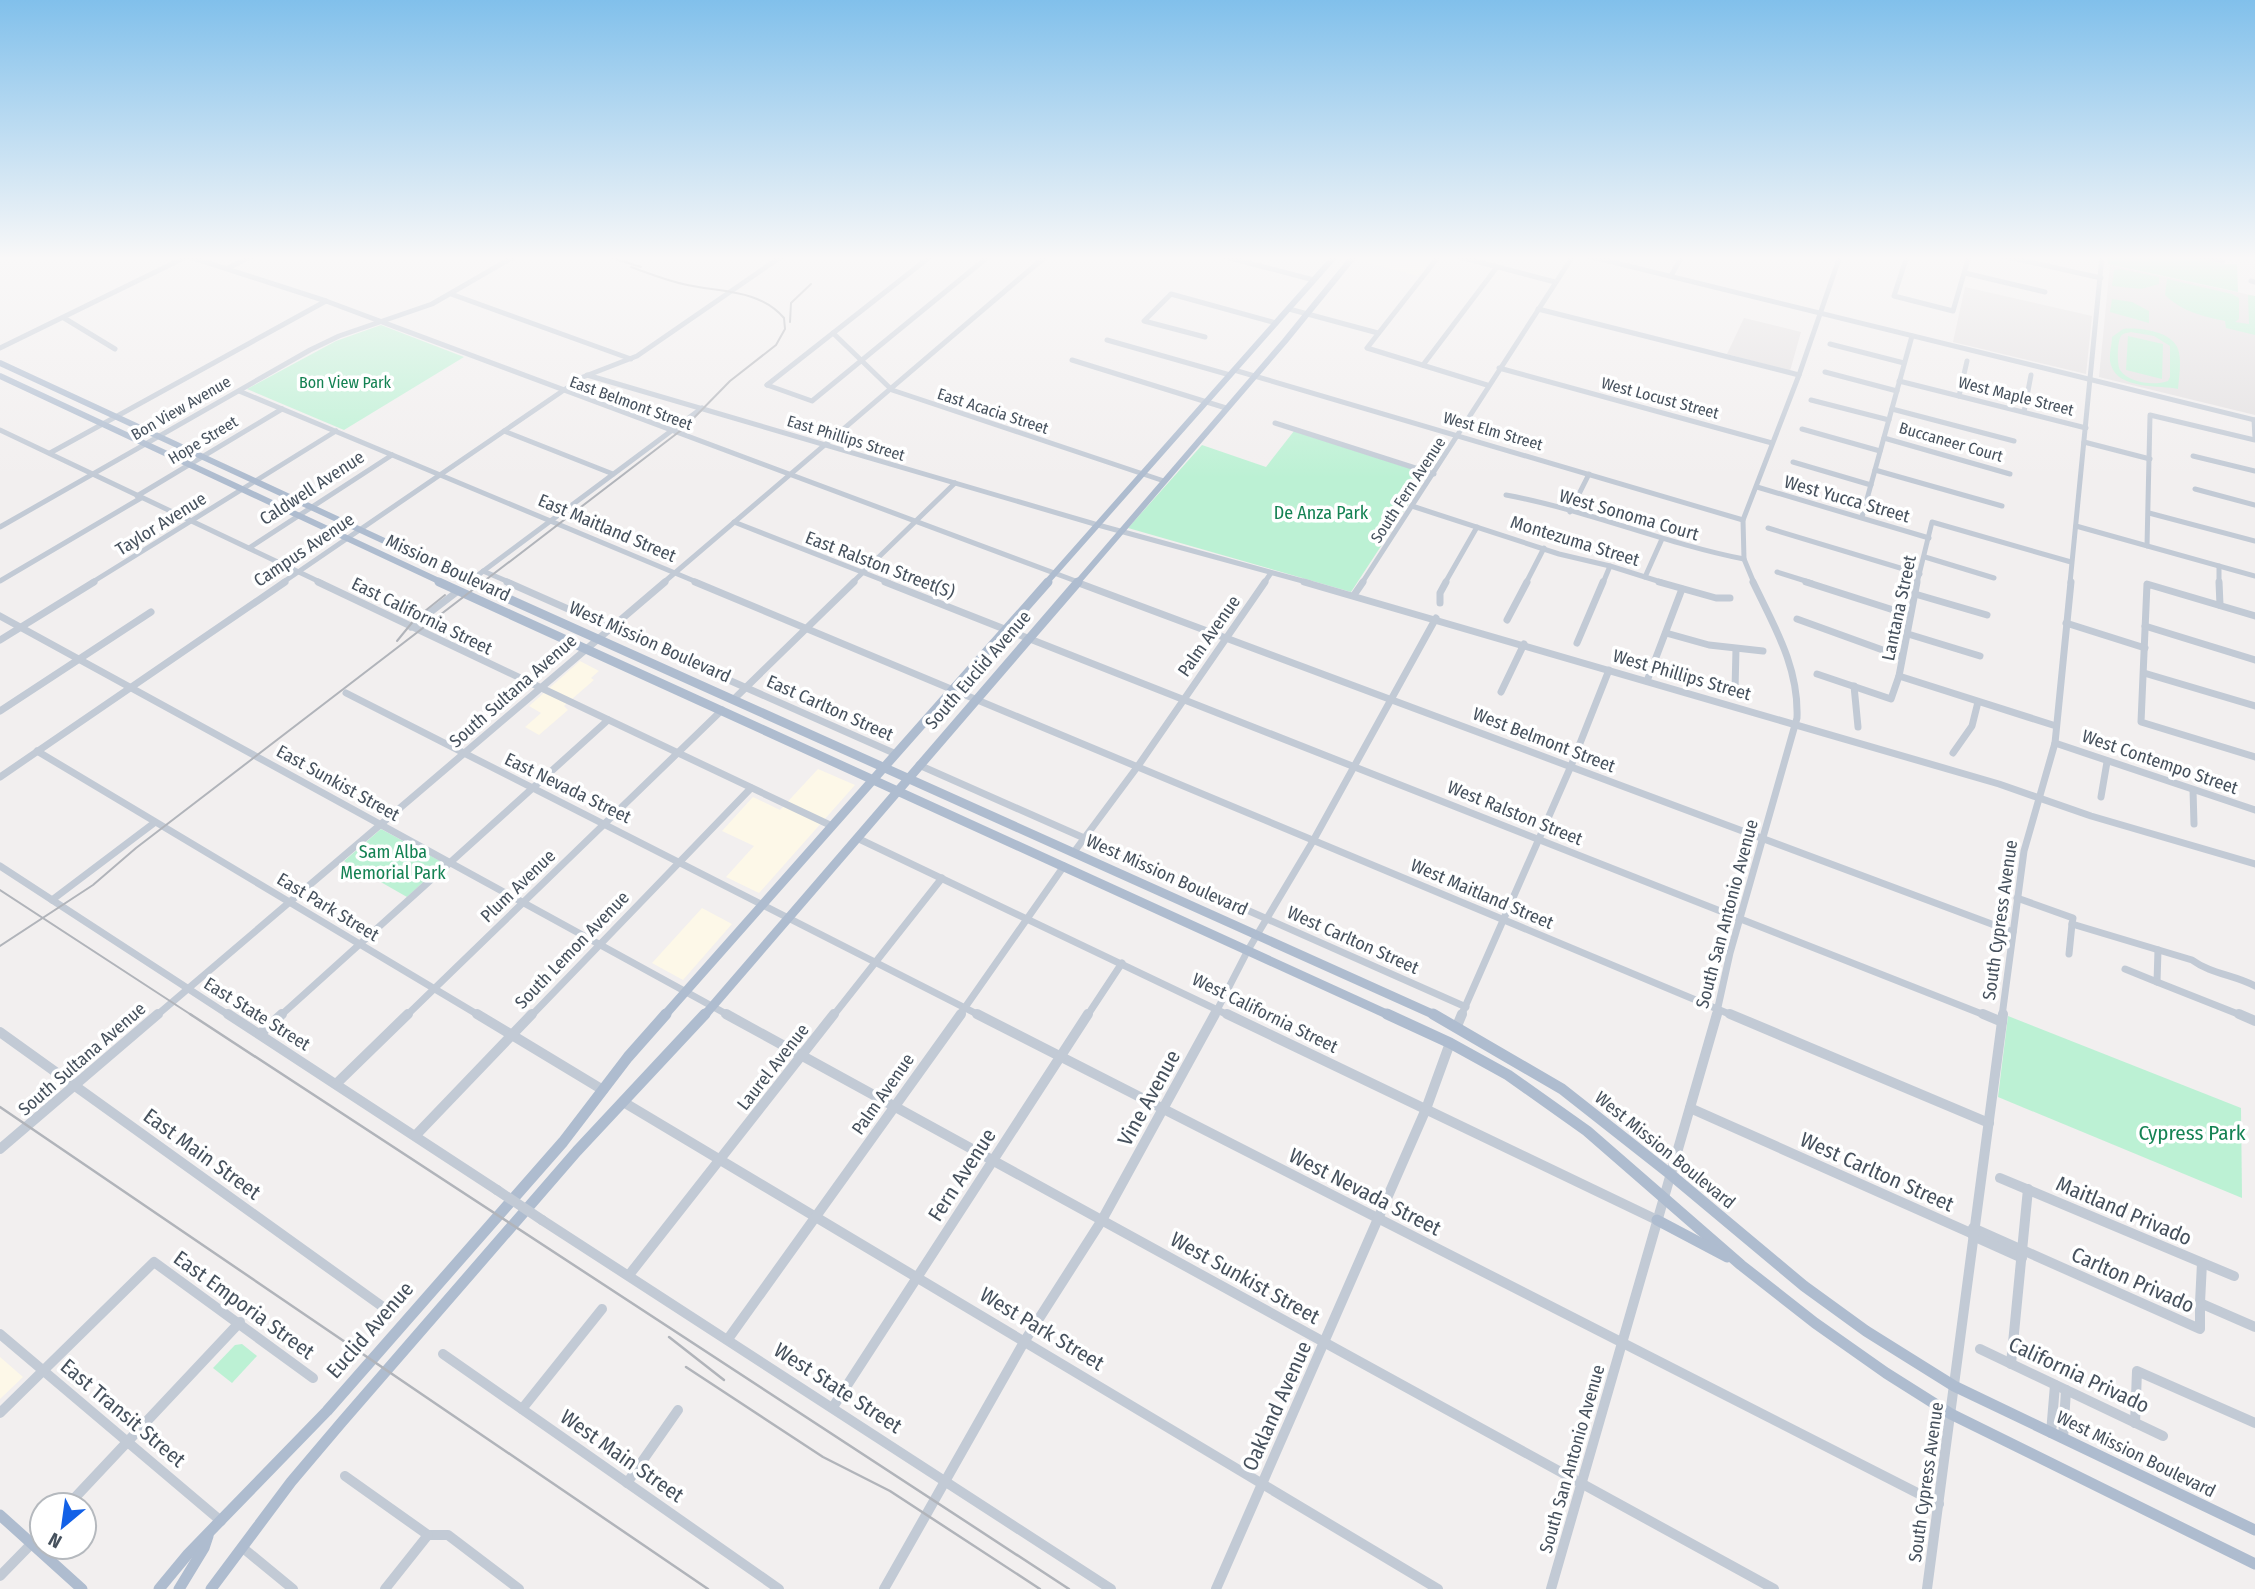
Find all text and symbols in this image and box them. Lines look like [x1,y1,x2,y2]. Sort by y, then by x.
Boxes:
street label: Bon View Avenue [128,372,234,444]
street label: East Belmont Street [567,372,696,434]
street label: West Maple Street [1956,372,2076,420]
park label: Bon View Park [299,373,392,392]
street label: West Locust Street [1599,373,1722,423]
street label: East Acacia Street [935,384,1052,438]
street label: West Elm Street [1441,408,1546,454]
street label: Hope Street [165,411,242,468]
street label: East Phillips Street [785,411,908,465]
street label: Buccaneer Court [1897,418,2006,466]
street label: South Fern Avenue [1367,433,1449,546]
street label: Caldwell Avenue [256,446,369,530]
street label: West Yucca Street [1782,471,1912,527]
street label: West Sonoma Court [1557,485,1701,545]
street label: Taylor Avenue [112,487,210,561]
street label: East Maitland Street [535,489,679,567]
park label: De Anza Park [1274,502,1369,524]
street label: Campus Avenue [250,508,359,592]
street label: Montezuma Street [1508,511,1642,571]
street label: East Ralston Street(S) [802,526,958,604]
street label: Mission Boulevard [382,530,514,606]
street label: Lantana Street [1877,553,1921,663]
street label: East California Street [348,572,496,660]
street label: Palm Avenue [1173,591,1245,681]
street label: West Mission Boulevard [566,596,734,688]
street label: South Euclid Avenue [921,606,1036,734]
street label: South Sultana Avenue [445,630,581,752]
street label: West Phillips Street [1610,645,1754,705]
street label: East Carlton Street [763,670,897,746]
street label: West Belmont Street [1470,703,1618,777]
street label: West Contempo Street [2079,725,2241,799]
street label: East Sunkist Street [273,740,404,826]
street label: East Nevada Street [501,748,635,828]
street label: West Ralston Street [1444,776,1586,850]
street label: South San Antonio Avenue [1691,817,1763,1011]
street label: West Mission Boulevard [1083,829,1251,921]
street label: South Cypress Avenue [1978,838,2022,1001]
park label: Sam Alba Memorial Park [340,841,446,884]
street label: Plum Avenue [476,845,560,927]
street label: West Maitland Street [1407,854,1557,934]
street label: East Park Street [273,868,383,946]
street label: South Lemon Avenue [510,887,634,1013]
street label: West Carlton Street [1284,901,1422,979]
street label: West California Street [1189,968,1342,1058]
street label: East State Street [200,973,314,1056]
street label: South Sultana Avenue [14,998,150,1120]
street label: Laurel Avenue [732,1019,814,1115]
street label: Vine Avenue [1112,1046,1186,1150]
street label: Palm Avenue [847,1049,919,1139]
street label: West Mission Boulevard [1590,1087,1740,1213]
street label: East Main Street [138,1103,266,1205]
park label: Cypress Park [2138,1120,2246,1146]
street label: Fern Avenue [922,1124,1002,1226]
street label: West Carlton Street [1796,1126,1958,1218]
street label: West Nevada Street [1285,1142,1445,1242]
street label: Maitland Privado [2052,1171,2196,1251]
street label: West Sunkist Street [1166,1226,1324,1330]
street label: Carlton Privado [2067,1241,2199,1319]
street label: East Emporia Street [168,1245,320,1365]
street label: Euclid Avenue [321,1276,419,1384]
street label: West Park Street [975,1282,1109,1376]
street label: California Privado [2004,1331,2154,1419]
street label: West State Street [769,1337,907,1439]
street label: Oakland Avenue [1237,1337,1317,1475]
street label: East Transit Street [55,1353,191,1473]
street label: South San Antonio Avenue [1535,1362,1609,1556]
street label: South Cypress Avenue [1904,1400,1948,1563]
street label: West Main Street [555,1404,689,1508]
street label: West Mission Boulevard [2053,1406,2219,1502]
north arrow [28,1491,98,1561]
text: N [44,1528,66,1553]

